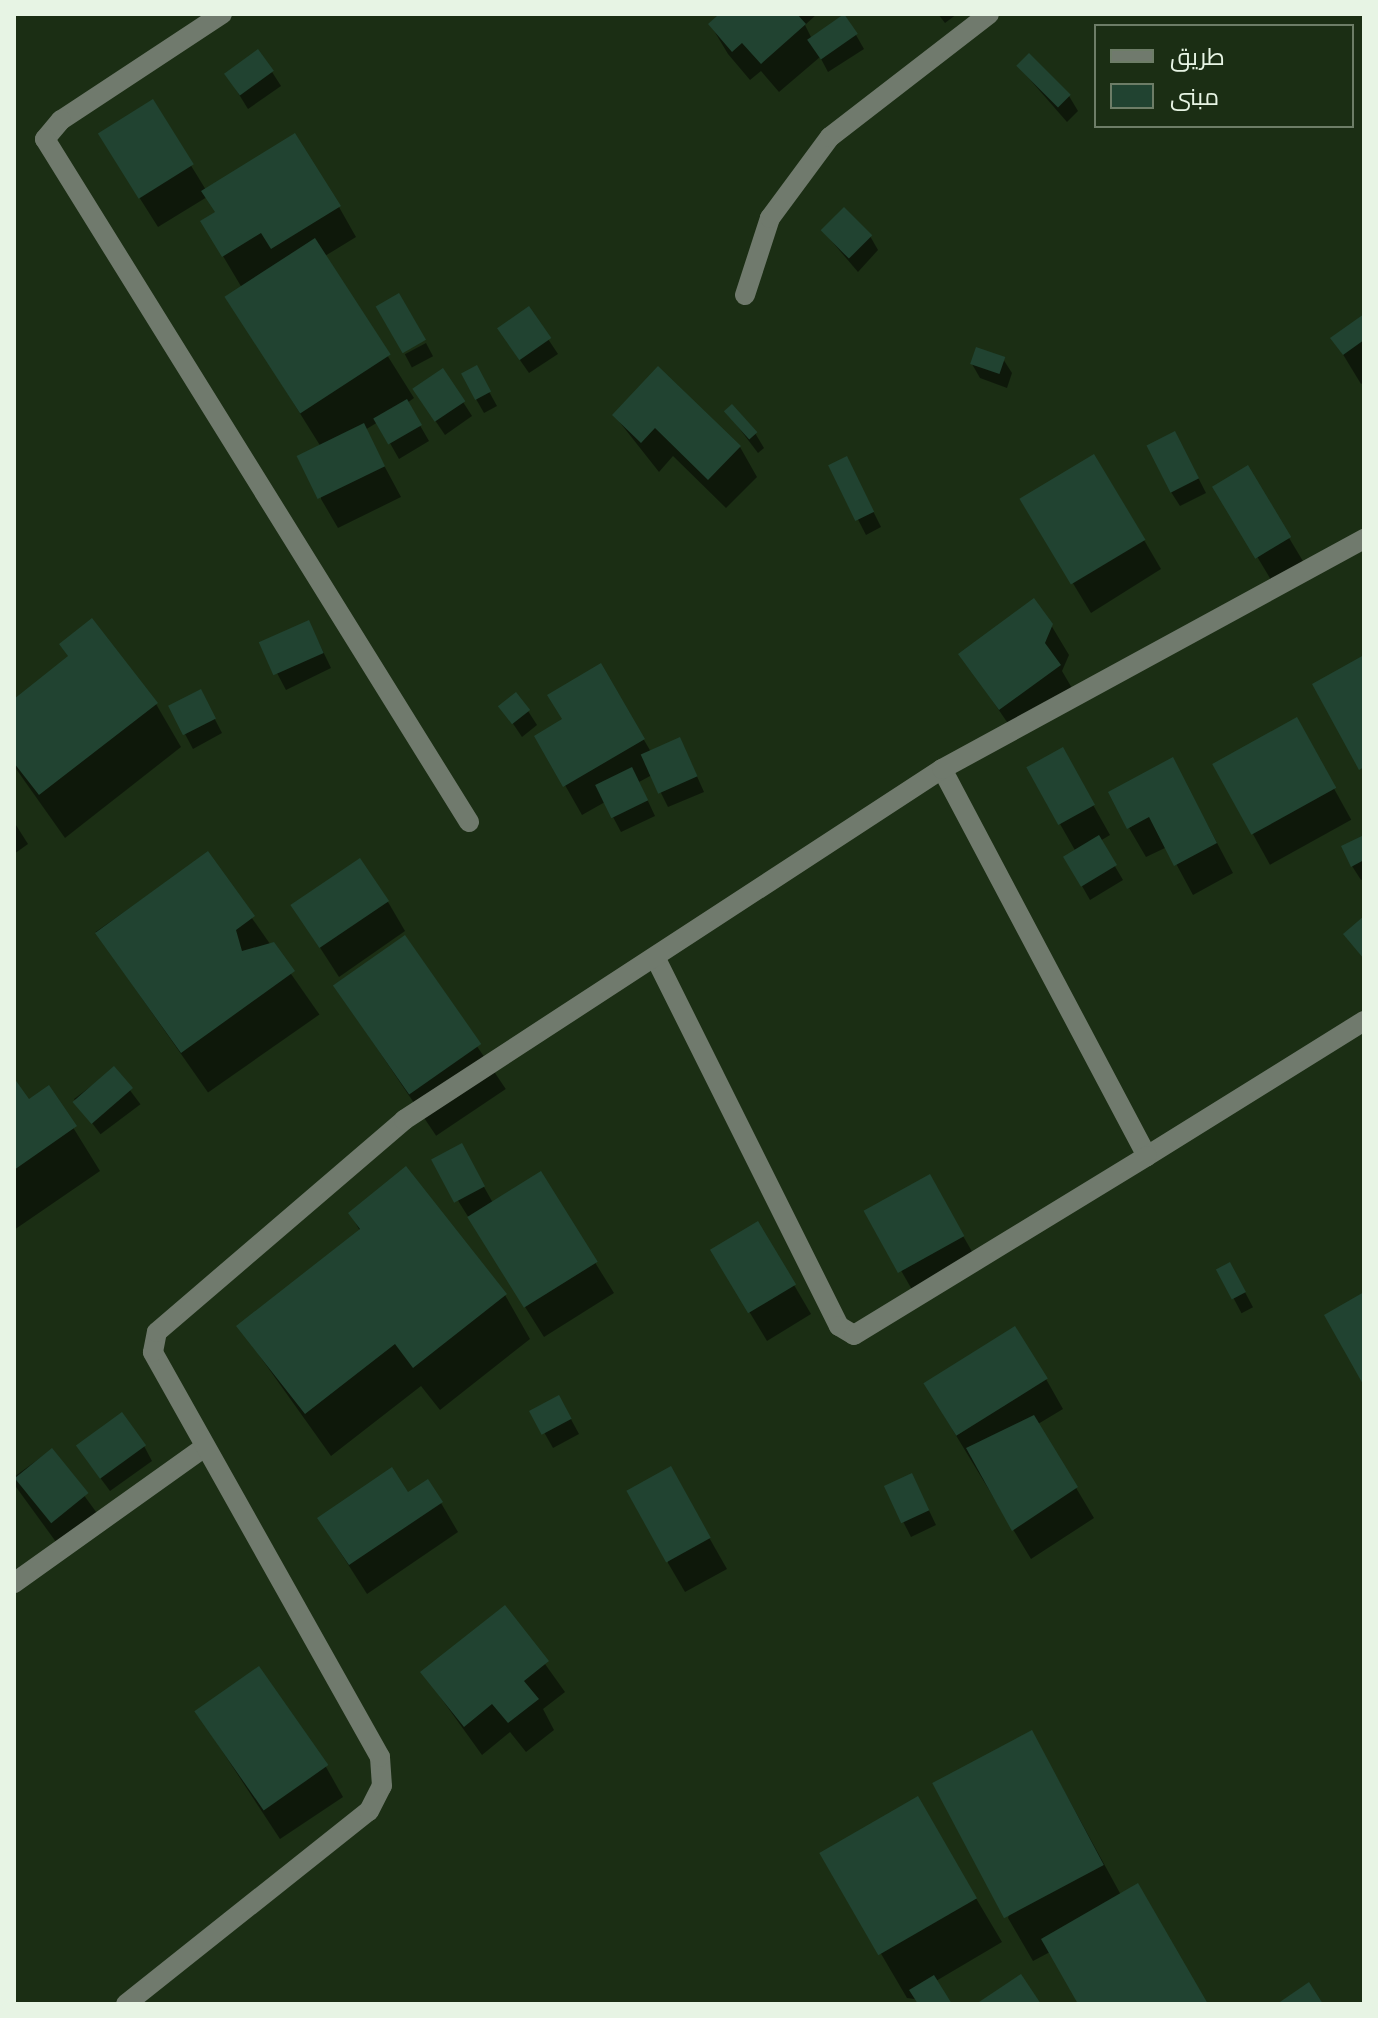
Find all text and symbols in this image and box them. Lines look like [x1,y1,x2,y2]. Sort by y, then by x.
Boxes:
legend [1094,24,1354,128]
text: طريق [1170,43,1225,71]
text: مبنى [1170,83,1219,111]

